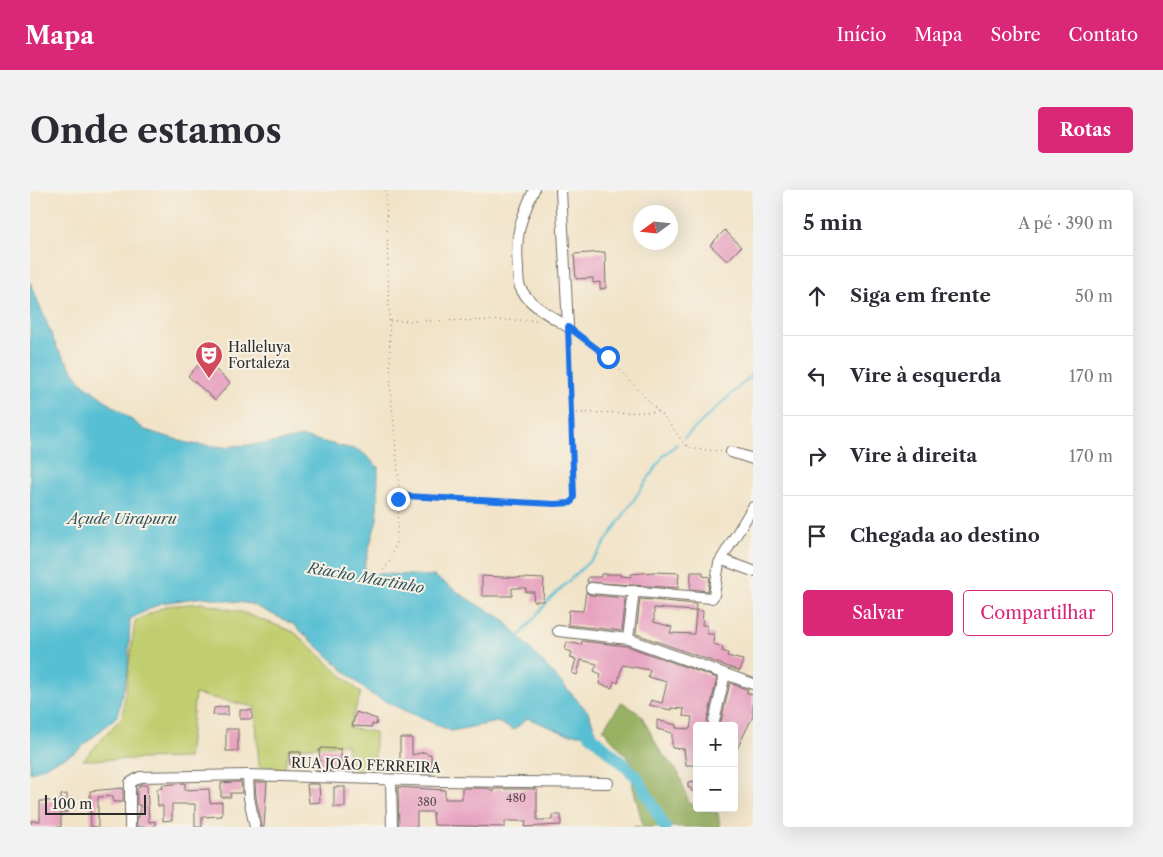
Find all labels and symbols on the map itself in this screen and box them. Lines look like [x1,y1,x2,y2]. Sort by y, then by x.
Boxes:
north arrow [633,205,678,250]
place label: Halleluya Fortaleza [228,338,291,372]
theatre icon: Halleluya Fortaleza [194,340,224,379]
route start [597,346,620,369]
route end [387,488,410,511]
water label: Açude Uirapuru [66,509,177,528]
water label: Riacho Martinho [305,558,426,597]
street label: RUA JOÃO FERREIRA [291,752,442,777]
house number: 480 [506,791,526,805]
scale bar [45,792,146,815]
house number: 380 [417,795,437,809]

